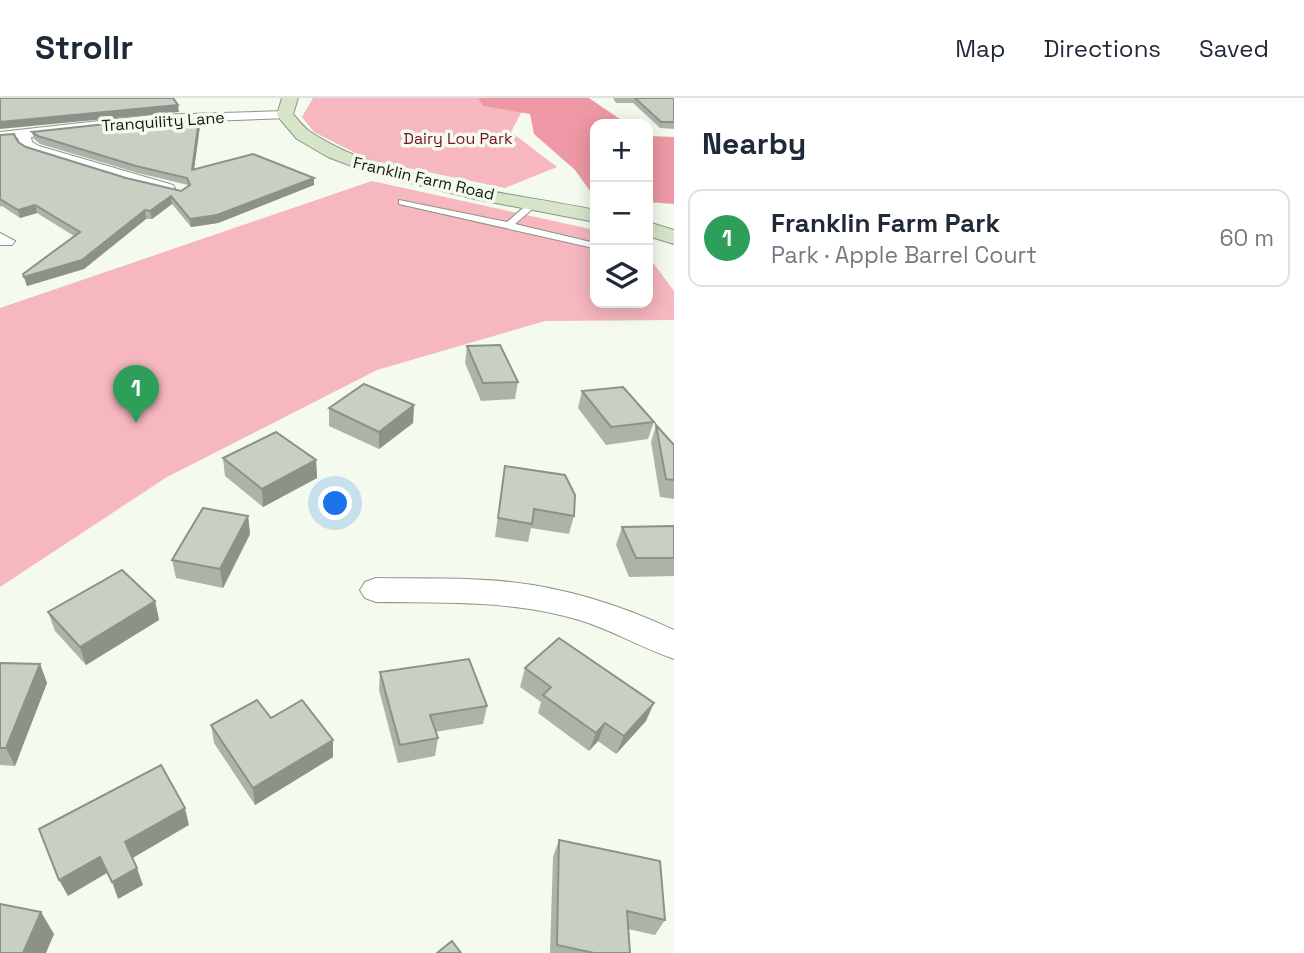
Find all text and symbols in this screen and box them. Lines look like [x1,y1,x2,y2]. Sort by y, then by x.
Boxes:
text: Strollr [35,27,133,69]
text: Map [955,33,1005,64]
text: Directions [1043,33,1161,64]
text: Saved [1199,33,1269,64]
street label: Tranquility Lane [101,107,225,136]
map controls [590,119,653,308]
button: + [590,119,653,182]
text: Nearby [702,124,806,163]
park label: Dairy Lou Park [403,128,513,149]
street label: Franklin Farm Road [351,152,497,205]
button: − [590,182,653,245]
text: Franklin Farm Park [771,206,1000,240]
text: 1 [722,223,732,253]
text: 60 m [1219,223,1274,253]
text: Park · Apple Barrel Court [771,240,1037,270]
button: layers [590,245,653,308]
pin: 1 [113,365,159,423]
your location [318,486,352,520]

